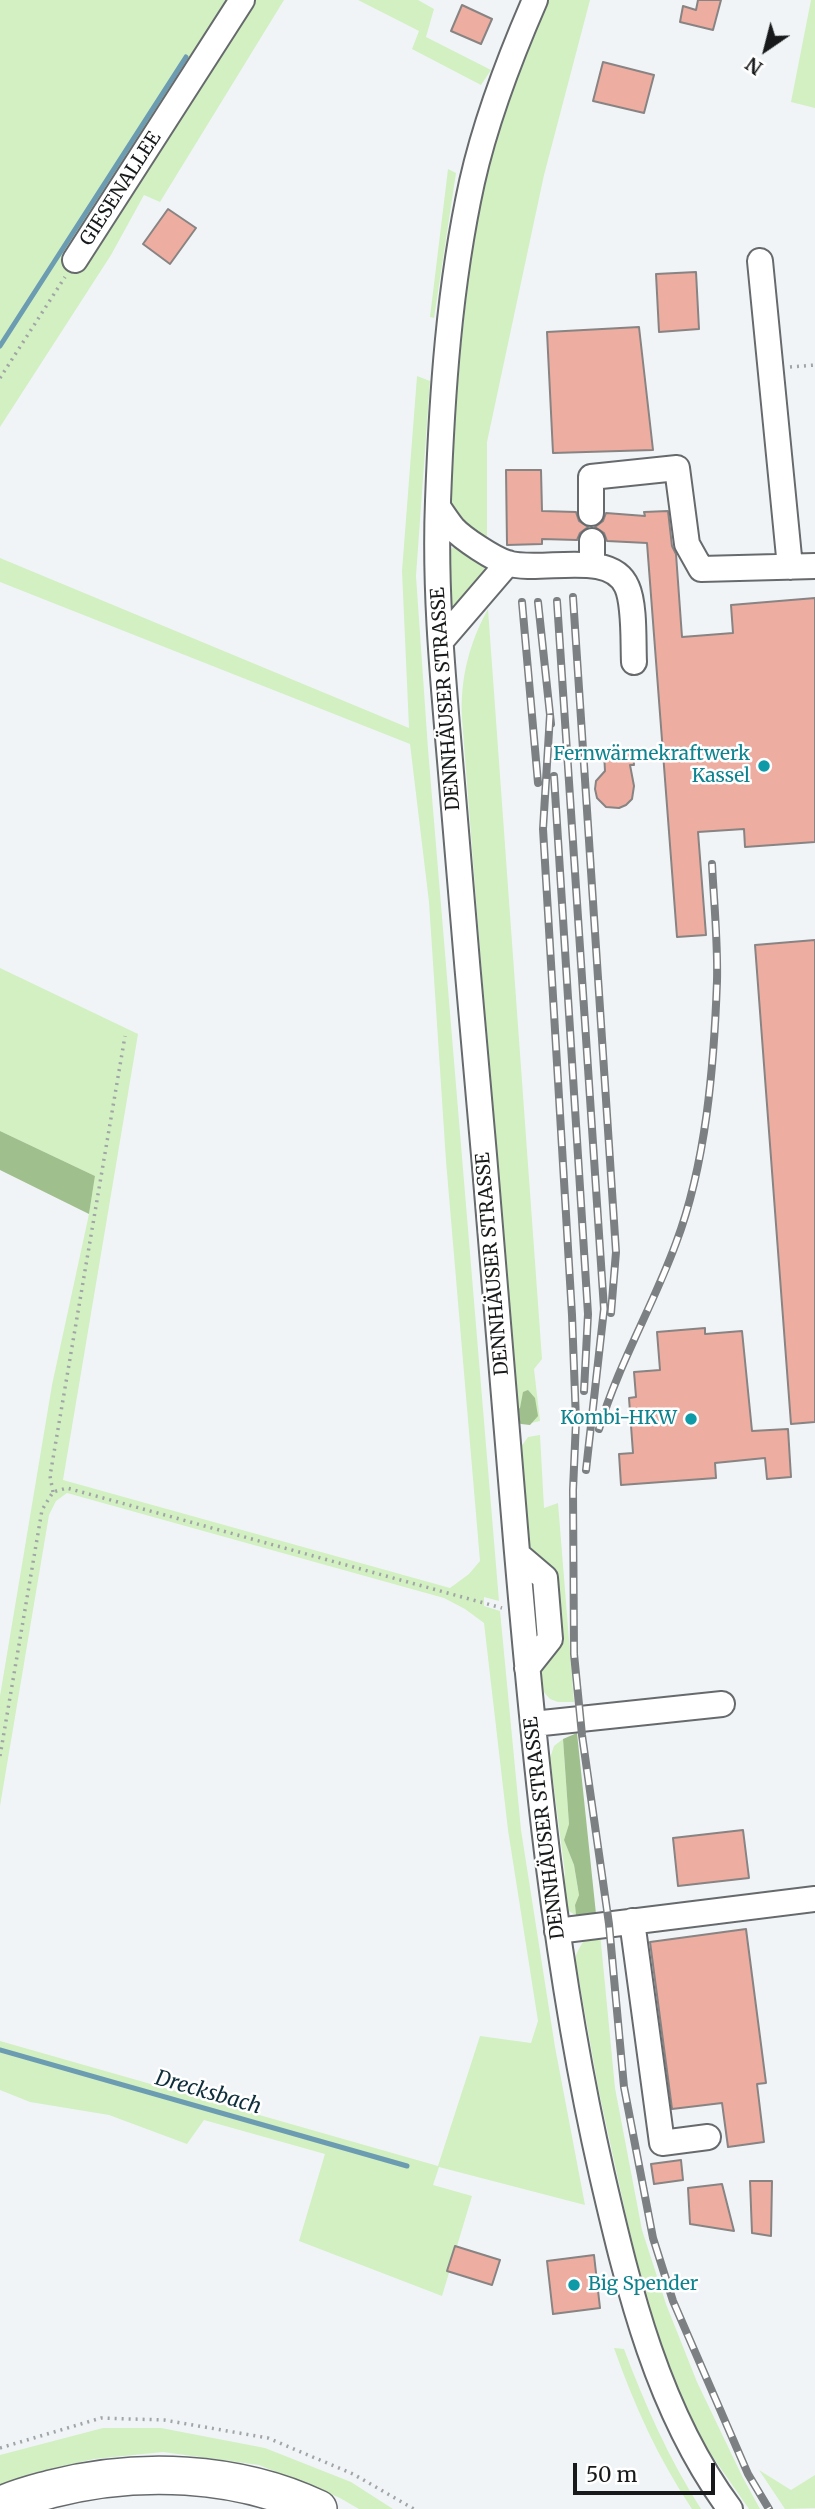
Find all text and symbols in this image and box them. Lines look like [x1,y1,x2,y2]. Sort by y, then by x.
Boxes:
north arrow [731,14,801,84]
text: N [741,52,767,80]
street label: GIESENALLEE [76,128,166,250]
street label: DENNHÄUSER STRASSE [427,586,465,812]
place label: Fernwärmekraftwerk Kassel [553,744,750,788]
marker: Fernwärmekraftwerk Kassel [756,758,772,774]
street label: DENNHÄUSER STRASSE [472,1151,514,1377]
place label: Kombi-HKW [560,1408,677,1430]
marker: Kombi-HKW [683,1411,699,1427]
street label: DENNHÄUSER STRASSE [520,1715,570,1941]
water label: Drecksbach [152,2066,264,2120]
place label: Big Spender [588,2274,698,2296]
marker: Big Spender [566,2277,582,2293]
scale bar [577,2450,719,2494]
text: 50 m [586,2461,637,2488]

